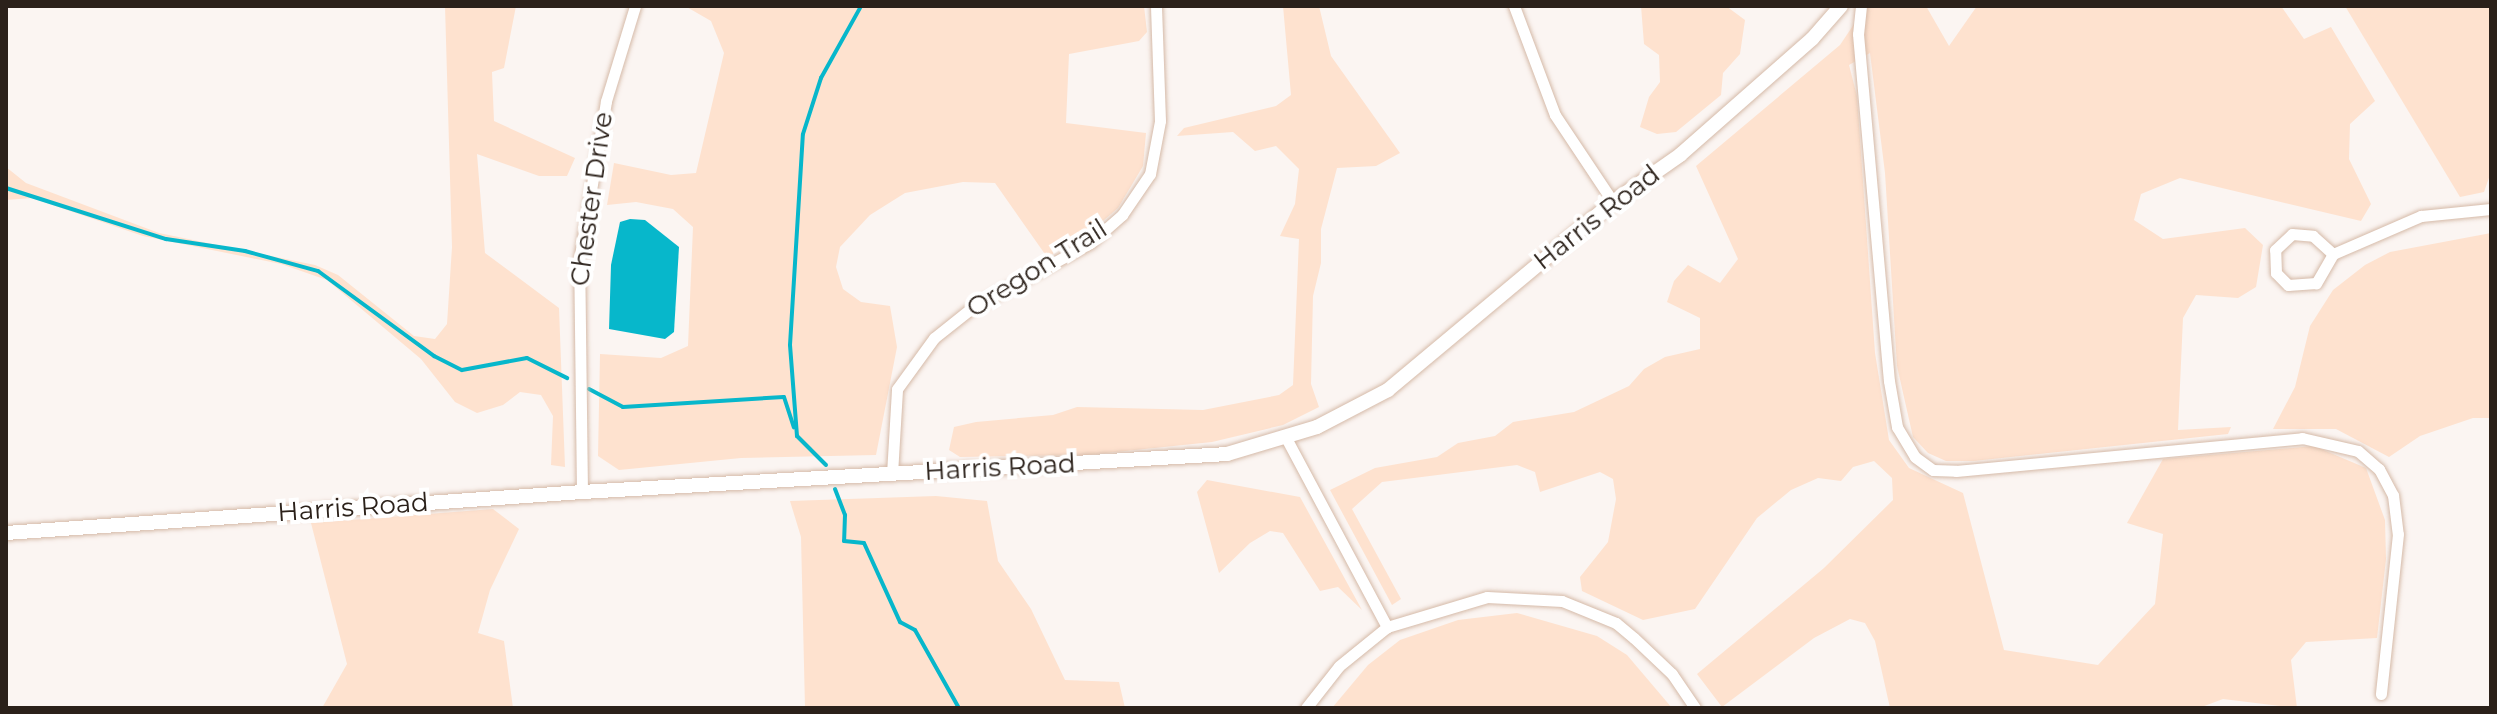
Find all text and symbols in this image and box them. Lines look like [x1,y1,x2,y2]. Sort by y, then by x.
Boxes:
street label: Chester Drive [564,110,620,288]
street label: Harris Road [1528,159,1666,277]
street label: Oregon Trail [961,214,1113,324]
street label: Harris Road [924,448,1076,488]
street label: Harris Road [276,487,430,529]

